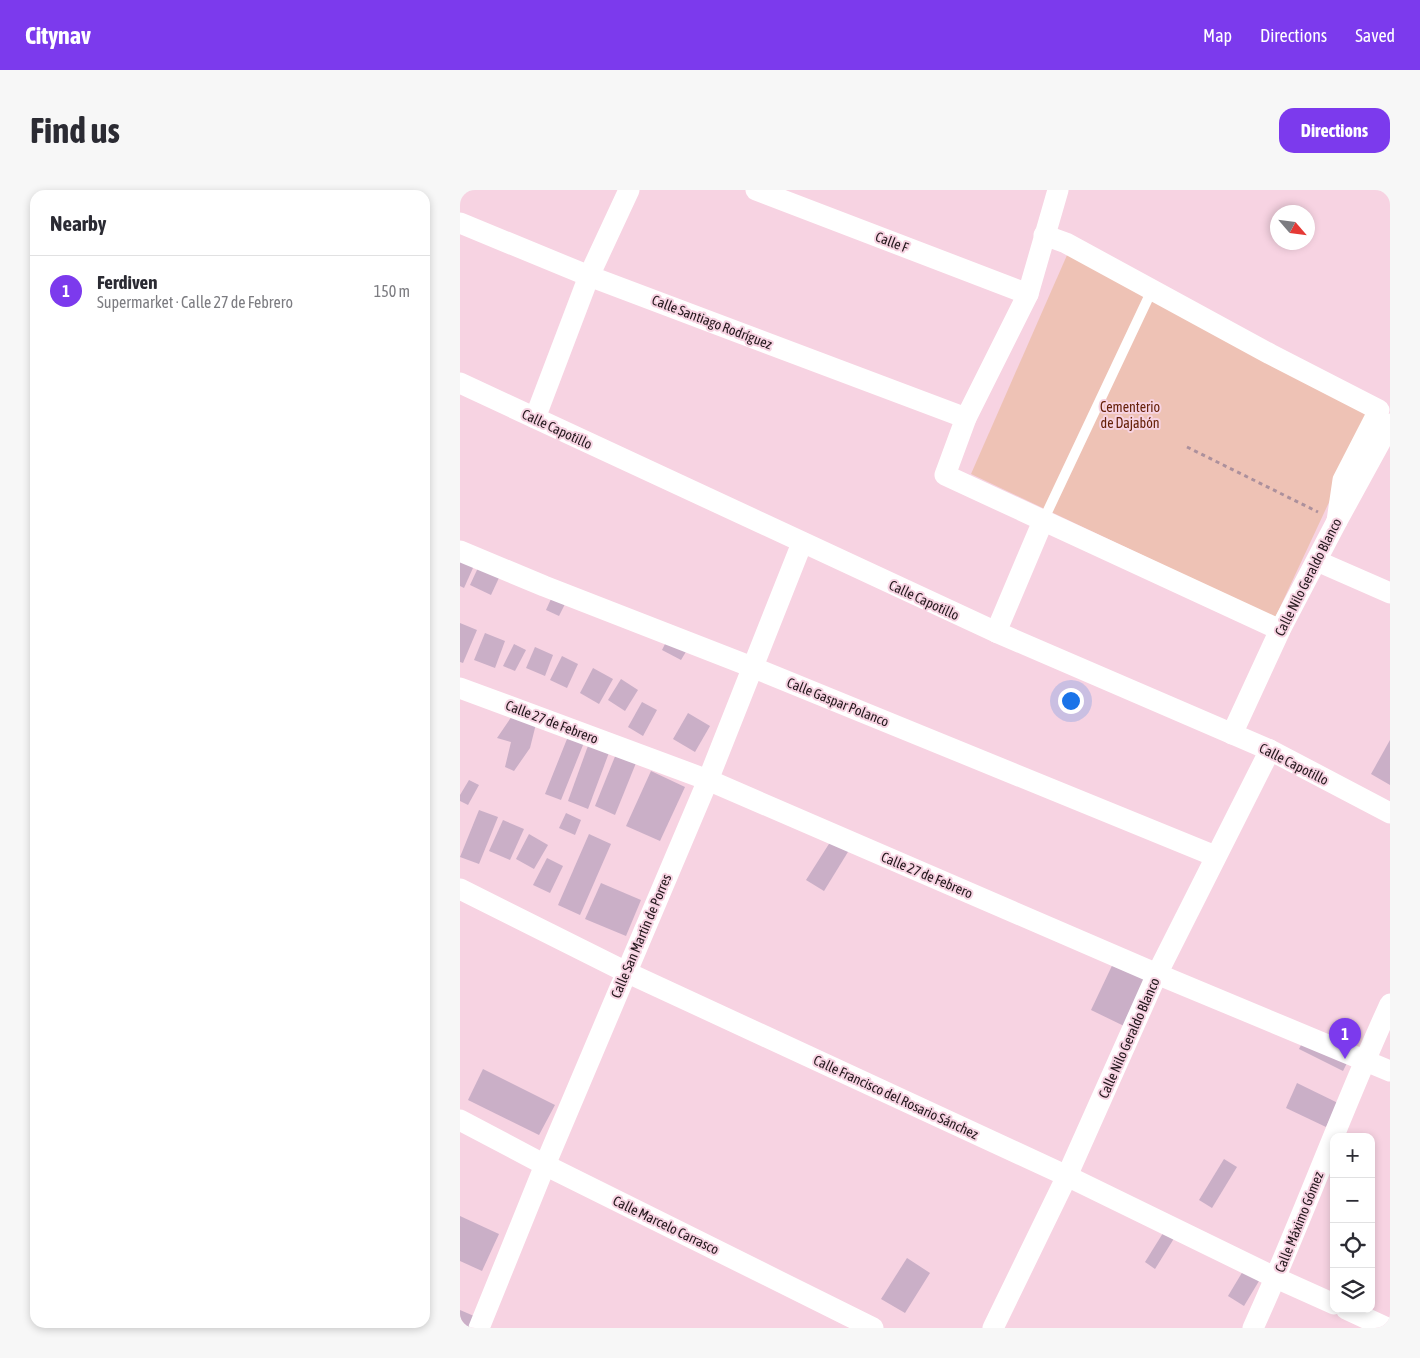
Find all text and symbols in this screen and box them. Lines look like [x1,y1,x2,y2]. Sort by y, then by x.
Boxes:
text: Citynav [25,22,91,49]
text: Map [1203,25,1232,46]
text: Directions [1260,25,1327,46]
text: Saved [1355,25,1395,46]
button: Directions [1279,108,1390,153]
text: Find us [30,110,120,150]
north arrow [1270,205,1315,250]
text: Nearby [50,211,106,235]
street label: Calle F [873,228,911,256]
text: Ferdiven [97,271,157,293]
text: 1 [62,282,70,300]
text: 150 m [374,282,410,300]
street label: Calle Santiago Rodríguez [650,292,774,352]
text: Supermarket · Calle 27 de Febrero [97,293,293,311]
park label: Cementerio de Dajabón [1100,399,1160,431]
street label: Calle Capotillo [519,406,595,452]
street label: Calle Nilo Geraldo Blanco [1271,515,1345,639]
street label: Calle Capotillo [886,577,962,623]
street label: Calle Gaspar Polanco [785,674,891,730]
your location [1058,688,1084,714]
street label: Calle 27 de Febrero [503,697,601,747]
street label: Calle Capotillo [1257,740,1331,788]
street label: Calle 27 de Febrero [879,849,975,901]
street label: Calle San Martín de Porres [608,872,674,1000]
street label: Calle Nilo Geraldo Blanco [1095,975,1163,1101]
pin: 1 [1329,1018,1361,1059]
street label: Calle Francisco del Rosario Sánchez [811,1052,981,1142]
map controls [1330,1133,1375,1313]
button: + [1330,1133,1375,1178]
street label: Calle Máximo Gómez [1272,1169,1326,1275]
button: − [1330,1178,1375,1223]
street label: Calle Marcelo Carrasco [610,1192,722,1258]
button: locate [1330,1223,1375,1268]
button: layers [1330,1268,1375,1313]

